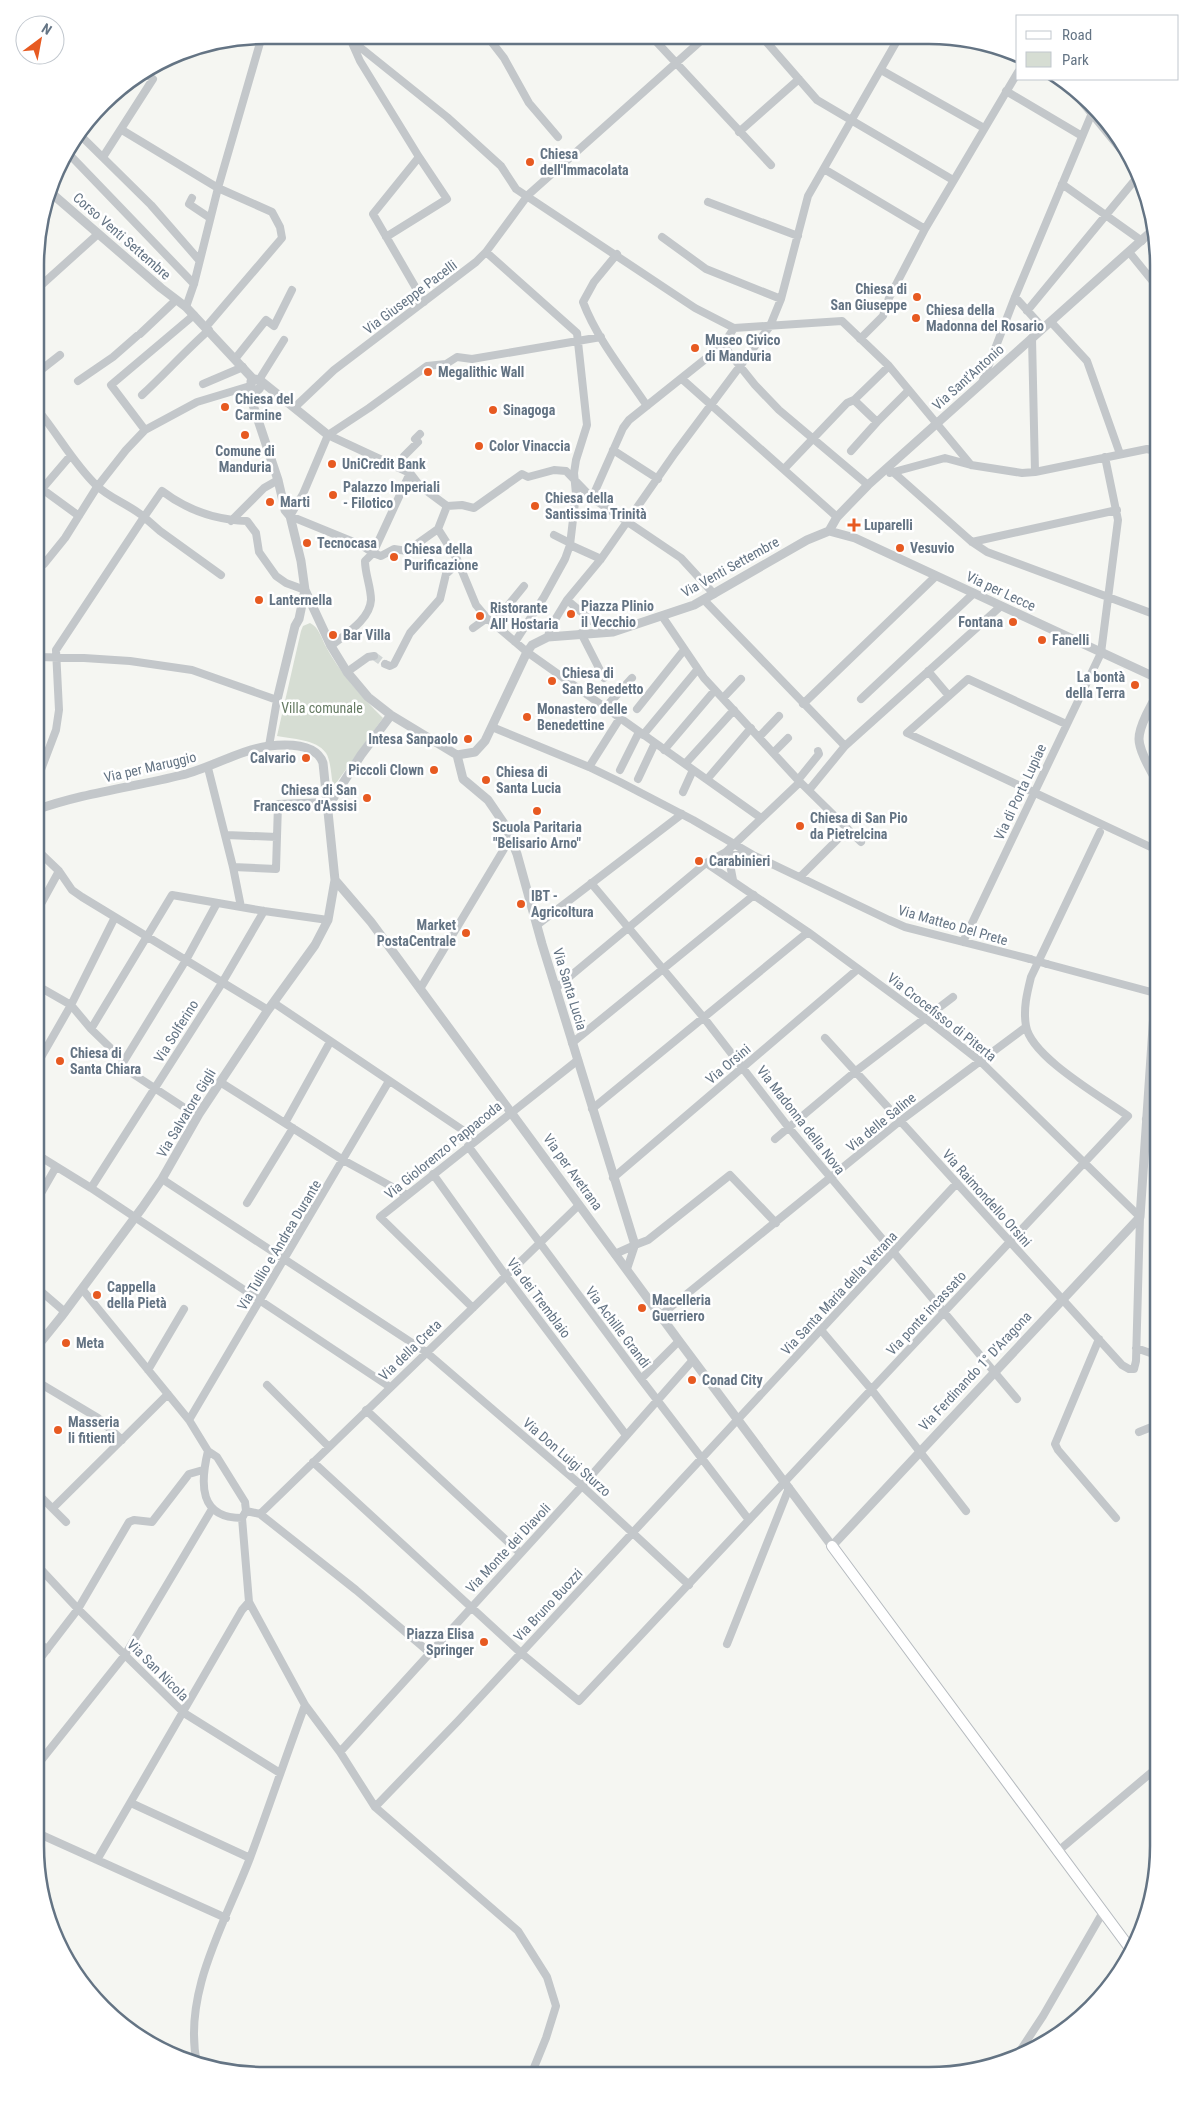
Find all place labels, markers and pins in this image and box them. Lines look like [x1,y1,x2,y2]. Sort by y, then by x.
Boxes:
place label: Chiesa dell'Immacolata [540,146,629,178]
marker: Chiesa dell'Immacolata [524,156,536,168]
place label: Chiesa di San Giuseppe [831,281,907,313]
marker: Chiesa di San Giuseppe [911,291,923,303]
place label: Chiesa della Madonna del Rosario [926,302,1044,334]
marker: Chiesa della Madonna del Rosario [910,312,922,324]
place label: Museo Civico di Manduria [705,332,781,364]
marker: Museo Civico di Manduria [689,342,701,354]
place label: Megalithic Wall [438,364,524,380]
marker: Megalithic Wall [422,366,434,378]
place label: Chiesa del Carmine [235,391,293,423]
marker: Chiesa del Carmine [219,401,231,413]
place label: Sinagoga [503,402,556,418]
marker: Sinagoga [487,404,499,416]
marker: Comune di Manduria [239,429,251,441]
place label: Color Vinaccia [489,438,571,454]
marker: Color Vinaccia [473,440,485,452]
place label: Comune di Manduria [215,443,275,475]
place label: UniCredit Bank [342,456,426,472]
marker: UniCredit Bank [326,458,338,470]
place label: Palazzo Imperiali - Filotico [343,479,440,511]
marker: Palazzo Imperiali - Filotico [327,489,339,501]
place label: Chiesa della Santissima Trinità [545,490,647,522]
place label: Marti [280,494,310,510]
marker: Marti [264,496,276,508]
marker: Chiesa della Santissima Trinità [529,500,541,512]
place label: Luparelli [864,517,913,533]
marker: Luparelli [848,519,860,531]
place label: Tecnocasa [317,535,377,551]
marker: Tecnocasa [301,537,313,549]
place label: Vesuvio [910,540,955,556]
place label: Chiesa della Purificazione [404,541,478,573]
marker: Vesuvio [894,542,906,554]
marker: Chiesa della Purificazione [388,551,400,563]
place label: Lanternella [269,592,332,608]
marker: Lanternella [253,594,265,606]
place label: Piazza Plinio il Vecchio [581,598,654,630]
place label: Ristorante All' Hostaria [490,600,559,632]
marker: Piazza Plinio il Vecchio [565,608,577,620]
marker: Ristorante All' Hostaria [474,610,486,622]
place label: Fontana [958,614,1003,630]
marker: Fontana [1007,616,1019,628]
place label: Bar Villa [343,627,391,643]
marker: Bar Villa [327,629,339,641]
place label: Fanelli [1052,632,1089,648]
marker: Fanelli [1036,634,1048,646]
place label: Chiesa di San Benedetto [562,665,643,697]
place label: La bontà della Terra [1066,669,1125,701]
marker: Chiesa di San Benedetto [546,675,558,687]
marker: La bontà della Terra [1129,679,1141,691]
place label: Monastero delle Benedettine [537,701,628,733]
marker: Monastero delle Benedettine [521,711,533,723]
place label: Intesa Sanpaolo [368,731,458,747]
marker: Intesa Sanpaolo [462,733,474,745]
place label: Calvario [250,750,296,766]
marker: Calvario [300,752,312,764]
place label: Piccoli Clown [348,762,424,778]
marker: Piccoli Clown [428,764,440,776]
place label: Chiesa di Santa Lucia [496,764,562,796]
marker: Chiesa di Santa Lucia [480,774,492,786]
place label: Chiesa di San Francesco d'Assisi [254,782,357,814]
marker: Chiesa di San Francesco d'Assisi [361,792,373,804]
marker: Scuola Paritaria "Belisario Arno" [531,805,543,817]
place label: Chiesa di San Pio da Pietrelcina [810,810,908,842]
place label: Scuola Paritaria "Belisario Arno" [492,819,582,851]
marker: Chiesa di San Pio da Pietrelcina [794,820,806,832]
place label: Carabinieri [709,853,770,869]
marker: Carabinieri [693,855,705,867]
place label: IBT - Agricoltura [531,888,594,920]
marker: IBT - Agricoltura [515,898,527,910]
place label: Market PostaCentrale [377,917,456,949]
marker: Market PostaCentrale [460,927,472,939]
place label: Chiesa di Santa Chiara [70,1045,142,1077]
marker: Chiesa di Santa Chiara [54,1055,66,1067]
place label: Cappella della Pietà [107,1279,167,1311]
marker: Cappella della Pietà [91,1289,103,1301]
place label: Macelleria Guerriero [652,1292,711,1324]
marker: Macelleria Guerriero [636,1302,648,1314]
place label: Meta [76,1335,105,1351]
marker: Meta [60,1337,72,1349]
place label: Conad City [702,1372,763,1388]
marker: Conad City [686,1374,698,1386]
place label: Masseria li fitienti [68,1414,120,1446]
marker: Masseria li fitienti [52,1424,64,1436]
place label: Piazza Elisa Springer [407,1626,474,1658]
marker: Piazza Elisa Springer [478,1636,490,1648]

